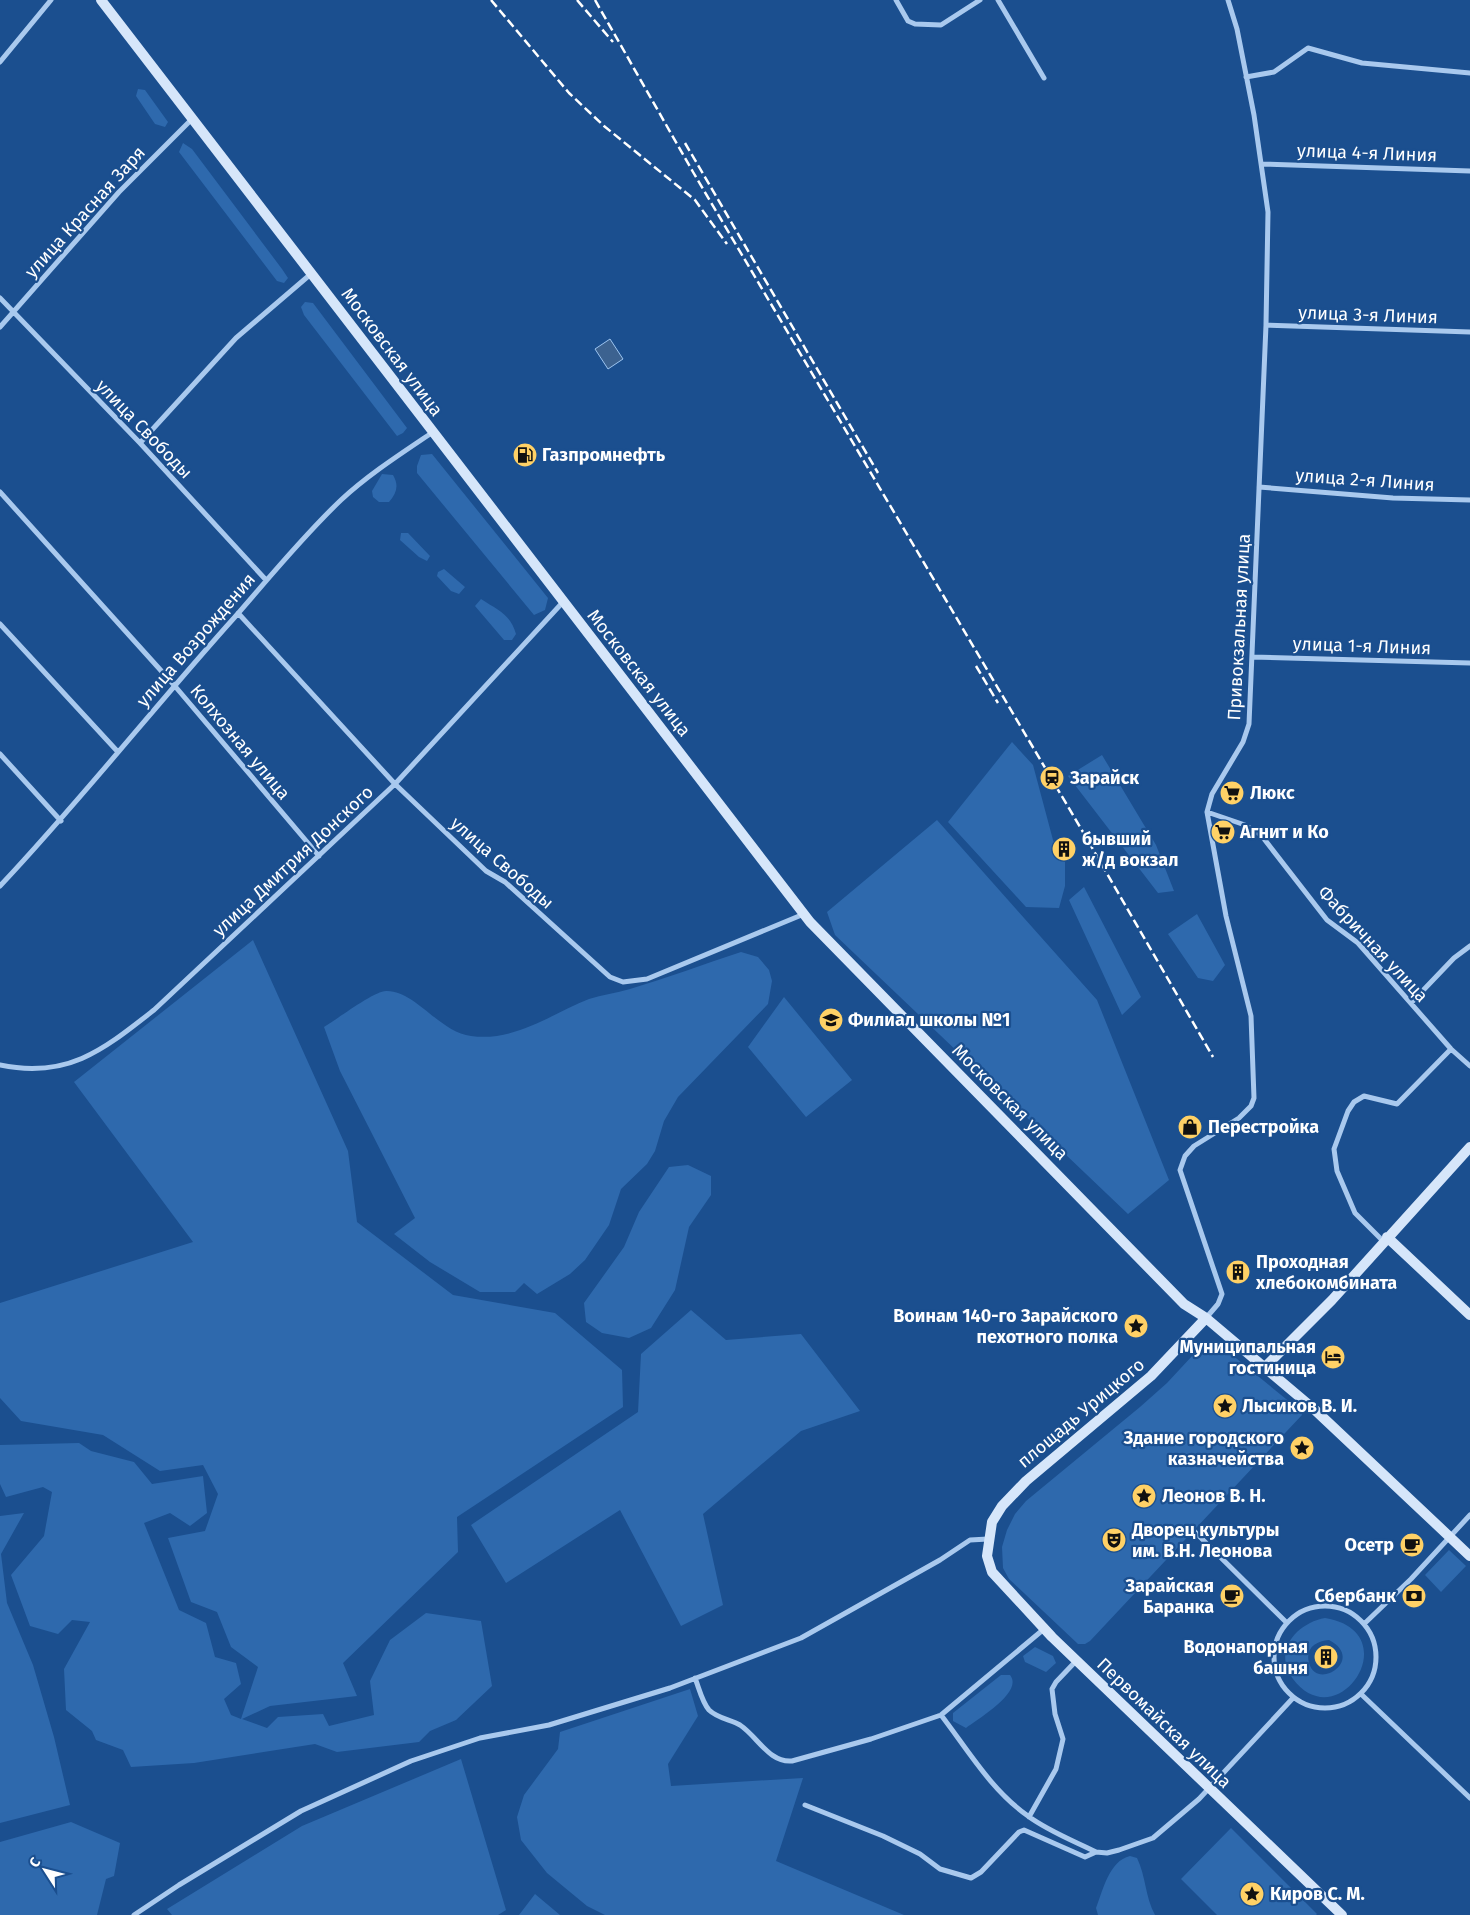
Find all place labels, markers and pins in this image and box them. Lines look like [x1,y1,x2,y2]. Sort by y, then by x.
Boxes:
fuel station icon: Газпромнефть [512,442,538,468]
place label: Газпромнефть [542,444,666,466]
station icon: Зарайск [1039,765,1065,791]
place label: Зарайск [1069,767,1139,789]
supermarket icon: Люкс [1219,780,1245,806]
place label: Люкс [1250,782,1295,804]
supermarket icon: Агнит и Ко [1210,819,1236,845]
place label: Агнит и Ко [1239,821,1329,843]
place label: бывший ж/д вокзал [1082,828,1178,871]
building icon: бывший ж/д вокзал [1051,836,1077,862]
school or university icon: Филиал школы №1 [818,1007,844,1033]
place label: Филиал школы №1 [848,1009,1010,1031]
shop icon: Перестройка [1177,1114,1203,1140]
place label: Перестройка [1208,1116,1319,1138]
place label: Проходная хлебокомбината [1255,1251,1397,1294]
building icon: Проходная хлебокомбината [1225,1259,1251,1285]
place label: Воинам 140-го Зарайского пехотного полка [893,1305,1118,1348]
place icon: Воинам 140-го Зарайского пехотного полка [1123,1313,1149,1339]
place label: Муниципальная гостиница [1180,1336,1316,1379]
hotel icon: Муниципальная гостиница [1320,1344,1346,1370]
place icon: Лысиков В. И. [1212,1393,1238,1419]
place label: Лысиков В. И. [1242,1395,1357,1417]
place label: Здание городского казначейства [1123,1427,1284,1470]
place icon: Здание городского казначейства [1289,1435,1315,1461]
place icon: Леонов В. Н. [1131,1483,1157,1509]
place label: Леонов В. Н. [1162,1485,1266,1507]
place label: Дворец культуры им. В.Н. Леонова [1131,1519,1279,1562]
theatre icon: Дворец культуры им. В.Н. Леонова [1101,1527,1127,1553]
cafe icon: Осетр [1399,1532,1425,1558]
place label: Осетр [1345,1534,1394,1556]
place label: Зарайская Баранка [1124,1575,1214,1618]
cafe icon: Зарайская Баранка [1219,1583,1245,1609]
bank icon: Сбербанк [1401,1583,1427,1609]
place label: Сбербанк [1315,1585,1396,1607]
place label: Водонапорная башня [1184,1636,1308,1679]
building icon: Водонапорная башня [1313,1644,1339,1670]
place icon: Киров С. М. [1239,1881,1265,1907]
place label: Киров С. М. [1270,1883,1365,1905]

